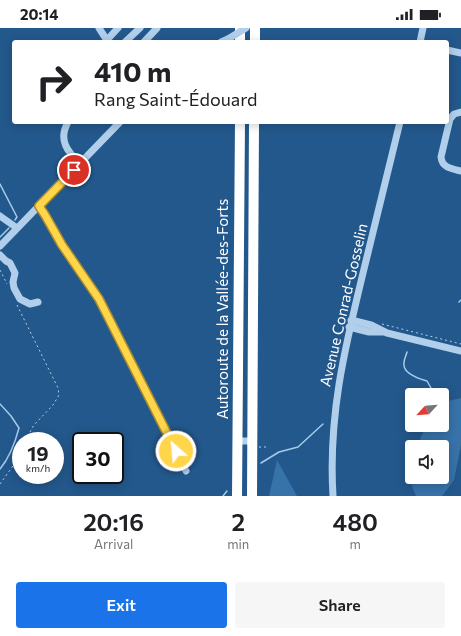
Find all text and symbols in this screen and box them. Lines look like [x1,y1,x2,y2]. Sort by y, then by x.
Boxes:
text: 20:14 [20,5,58,23]
text: 410 m [94,54,171,88]
icon: right [28,56,80,108]
text: Rang Saint-Édouard [94,88,257,110]
pin [57,153,91,187]
icon: arrive [63,159,85,181]
street label: Autoroute de la Vallée-des-Forts [213,199,231,419]
street label: Avenue Conrad-Gosselin [315,221,371,388]
north arrow [405,388,449,432]
map controls [405,388,449,484]
position arrow [155,430,197,472]
speed limit sign: 30 [72,432,124,484]
button: sound [405,440,449,484]
text: 19 [27,441,49,465]
text: km/h [26,462,50,474]
text: 20:16 [83,507,144,536]
text: 2 [231,507,245,536]
text: 480 [333,507,378,536]
text: Arrival [94,536,133,552]
text: min [227,536,249,552]
text: m [349,536,361,552]
button: Exit [16,582,227,628]
button: Share [235,582,445,628]

